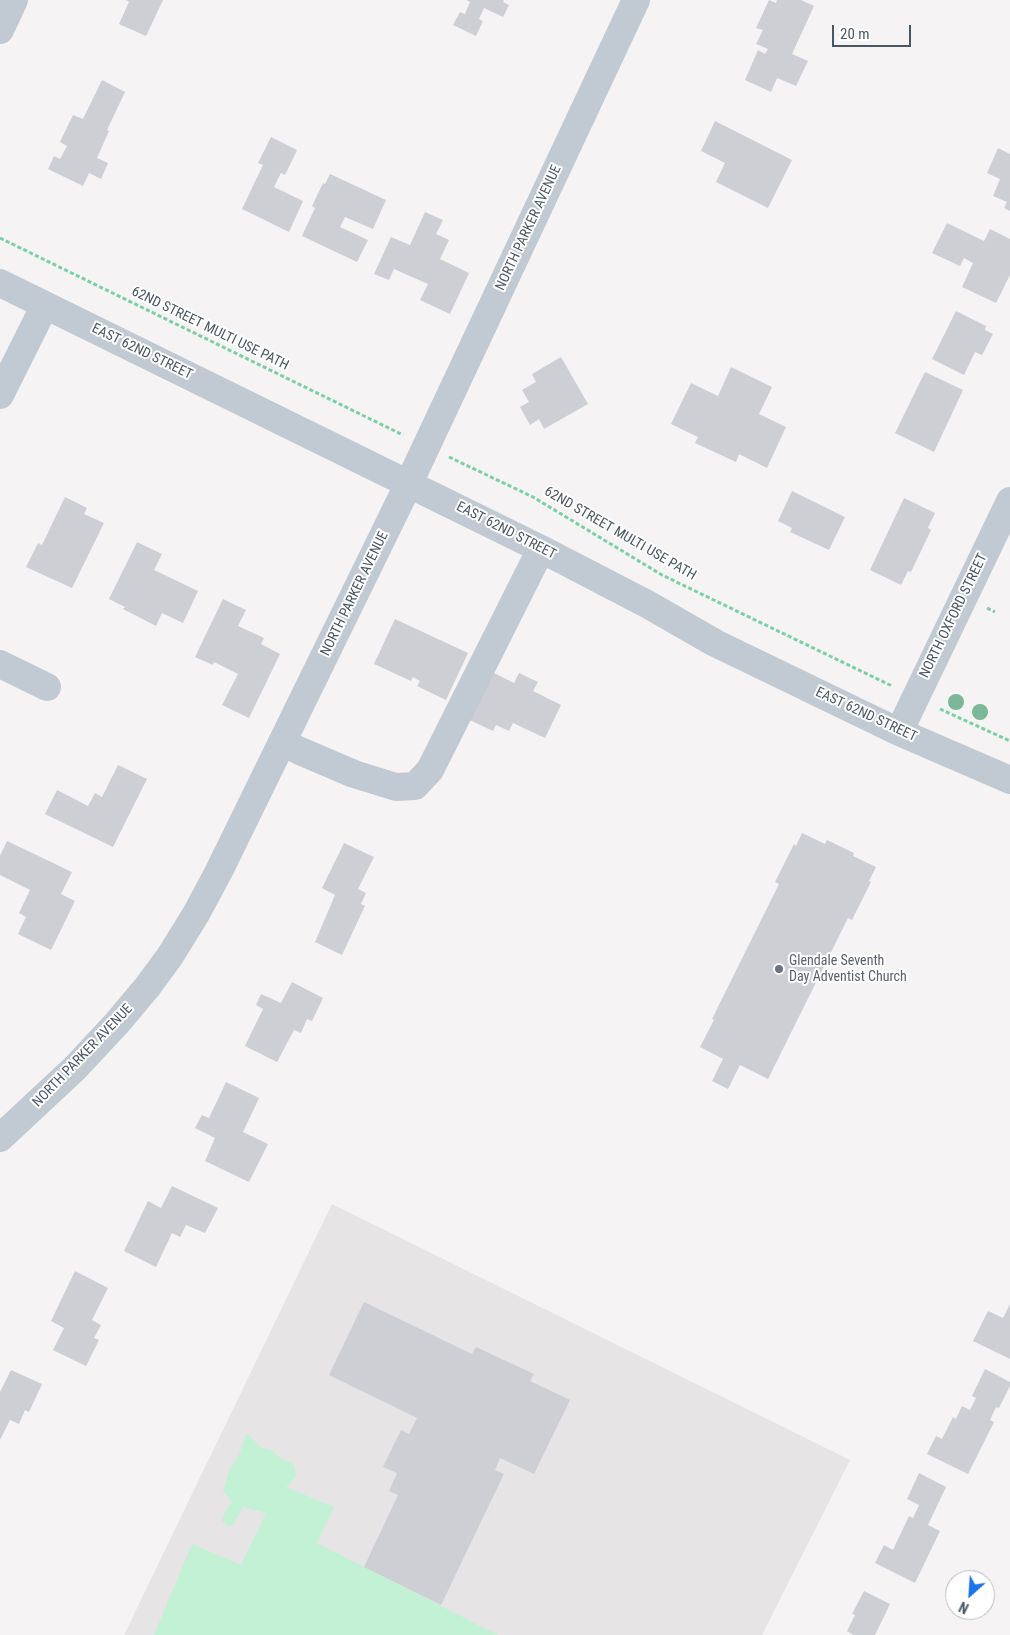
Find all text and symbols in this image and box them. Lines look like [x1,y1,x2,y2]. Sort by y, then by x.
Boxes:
scale bar [835,15,914,47]
text: 20 m [840,25,870,43]
street label: NORTH PARKER AVENUE [493,163,565,293]
street label: 62ND STREET MULTI USE PATH [129,284,291,374]
street label: EAST 62ND STREET [89,320,195,384]
street label: 62ND STREET MULTI USE PATH [541,484,699,584]
street label: EAST 62ND STREET [453,499,559,563]
street label: NORTH PARKER AVENUE [318,529,392,659]
street label: NORTH OXFORD STREET [917,551,991,681]
street label: EAST 62ND STREET [813,684,919,746]
place label: Glendale Seventh Day Adventist Church [789,953,907,986]
marker: Glendale Seventh Day Adventist Church [773,963,785,975]
street label: NORTH PARKER AVENUE [30,1001,136,1111]
north arrow [945,1570,995,1620]
text: N [957,1599,971,1617]

